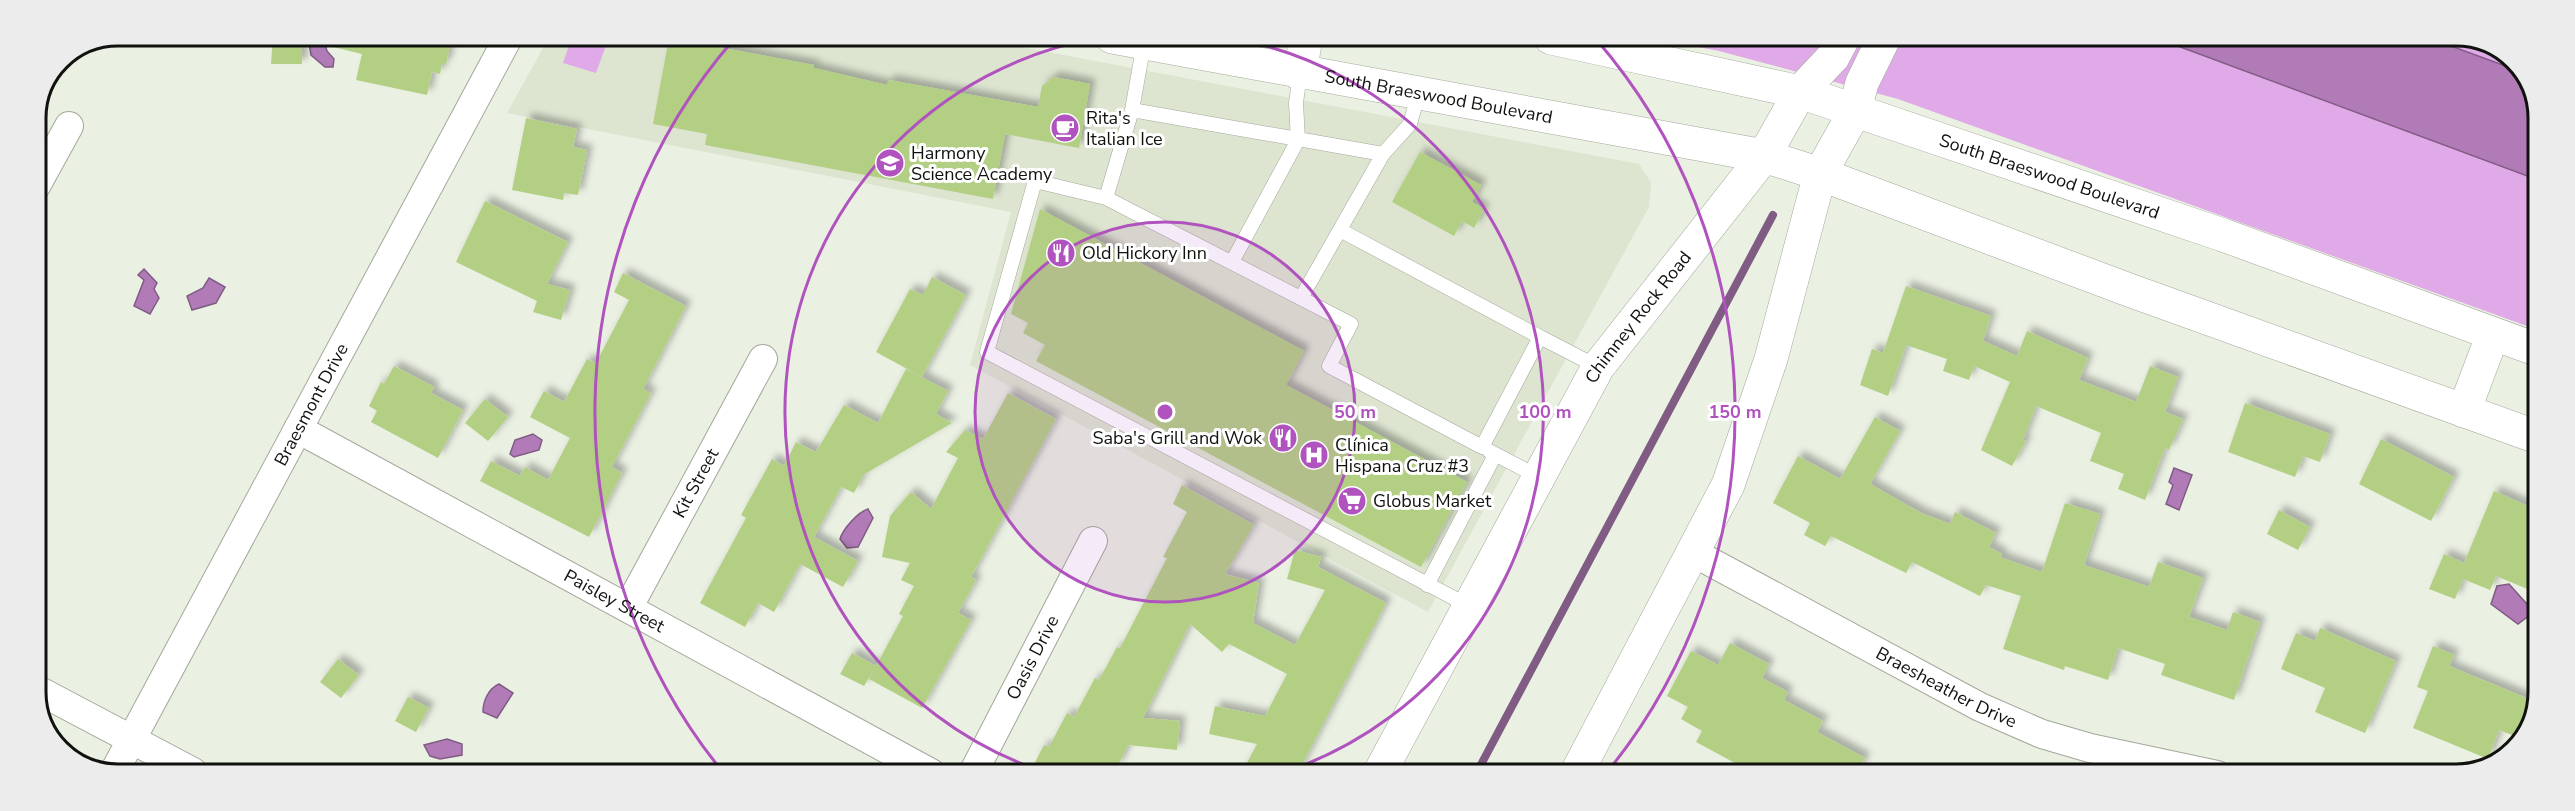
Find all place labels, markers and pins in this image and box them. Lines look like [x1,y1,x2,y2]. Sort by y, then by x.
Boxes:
place label: Rita's Italian Ice [1086,106,1163,151]
cafe icon: Rita's Italian Ice [1049,112,1081,144]
place label: Harmony Science Academy [911,141,1053,186]
school or university icon: Harmony Science Academy [874,147,906,179]
restaurant icon: Old Hickory Inn [1045,237,1077,269]
place label: Old Hickory Inn [1082,241,1207,265]
centre of rings [1155,402,1175,422]
restaurant icon: Saba's Grill and Wok [1267,422,1299,454]
place label: Saba's Grill and Wok [1092,426,1263,450]
place label: Clínica Hispana Cruz #3 [1335,433,1469,478]
hospital icon: Clínica Hispana Cruz #3 [1298,439,1330,471]
supermarket icon: Globus Market [1336,485,1368,517]
place label: Globus Market [1373,489,1492,513]

